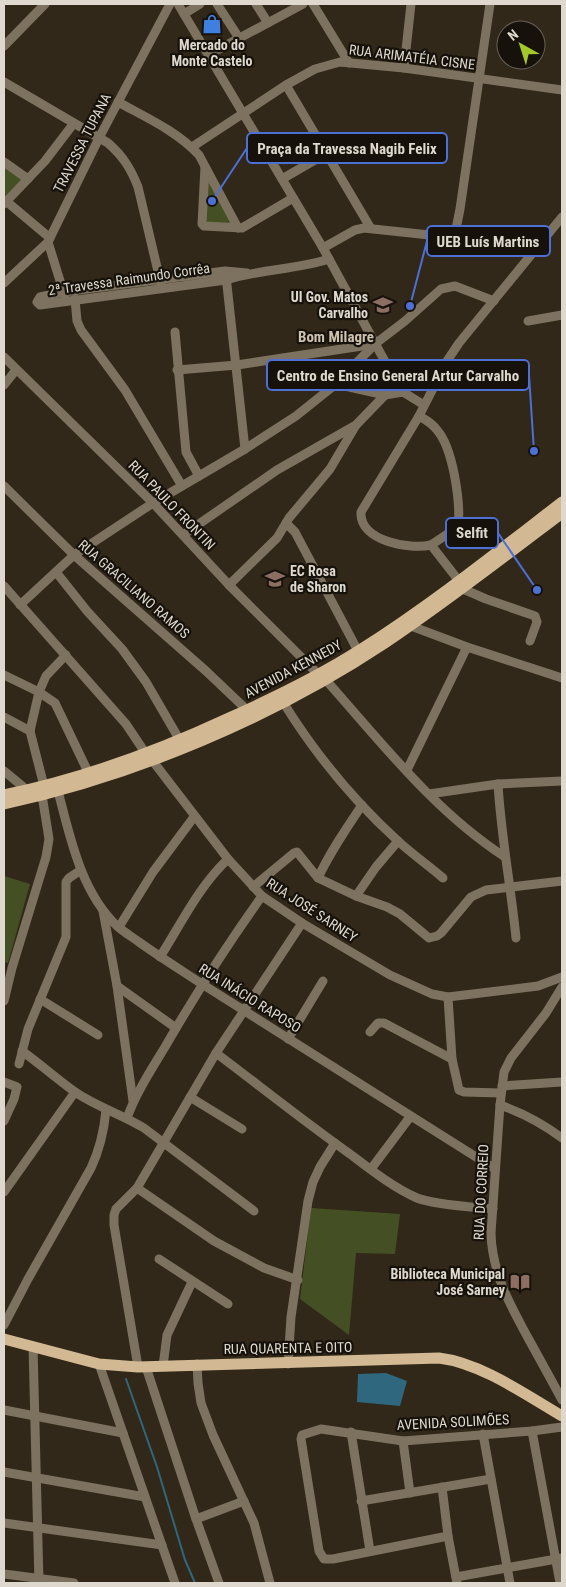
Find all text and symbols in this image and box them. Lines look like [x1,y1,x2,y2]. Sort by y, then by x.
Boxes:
shop icon: Mercado do Monte Castelo [201,13,223,35]
north arrow [496,20,546,70]
text: N [504,26,521,44]
place label: Mercado do Monte Castelo [171,37,253,69]
street label: RUA ARIMATÉIA CISNE [348,40,476,73]
street label: TRAVESSA TUPANA [50,91,114,195]
callout: Praça da Travessa Nagib Felix [247,133,447,163]
text: Praça da Travessa Nagib Felix [257,140,437,158]
callout: UEB Luís Martins [427,226,550,256]
text: UEB Luís Martins [437,233,540,251]
street label: 2ª Travessa Raimundo Corrêa [47,260,211,298]
place label: UI Gov. Matos Carvalho [291,289,368,321]
school or university icon: UI Gov. Matos Carvalho [372,294,394,316]
district label: Bom Milagre [298,328,374,346]
callout: Centro de Ensino General Artur Carvalho [267,360,529,390]
text: Centro de Ensino General Artur Carvalho [277,367,519,385]
street label: RUA PAULO FRONTIN [125,457,219,553]
callout: Selfit [446,518,498,548]
text: Selfit [456,524,488,542]
street label: RUA GRACILIANO RAMOS [75,536,193,642]
place label: EC Rosa de Sharon [290,563,346,595]
school or university icon: EC Rosa de Sharon [264,568,286,590]
street label: AVENIDA KENNEDY [242,636,345,701]
street label: RUA JOSÉ SARNEY [264,874,361,946]
street label: RUA INÁCIO RAPOSO [196,959,304,1036]
street label: RUA DO CORREIO [470,1144,492,1240]
place label: Biblioteca Municipal José Sarney [390,1266,506,1298]
library icon: Biblioteca Municipal José Sarney [509,1271,531,1293]
street label: RUA QUARENTA E OITO [223,1339,353,1357]
street label: AVENIDA SOLIMÕES [396,1410,510,1433]

